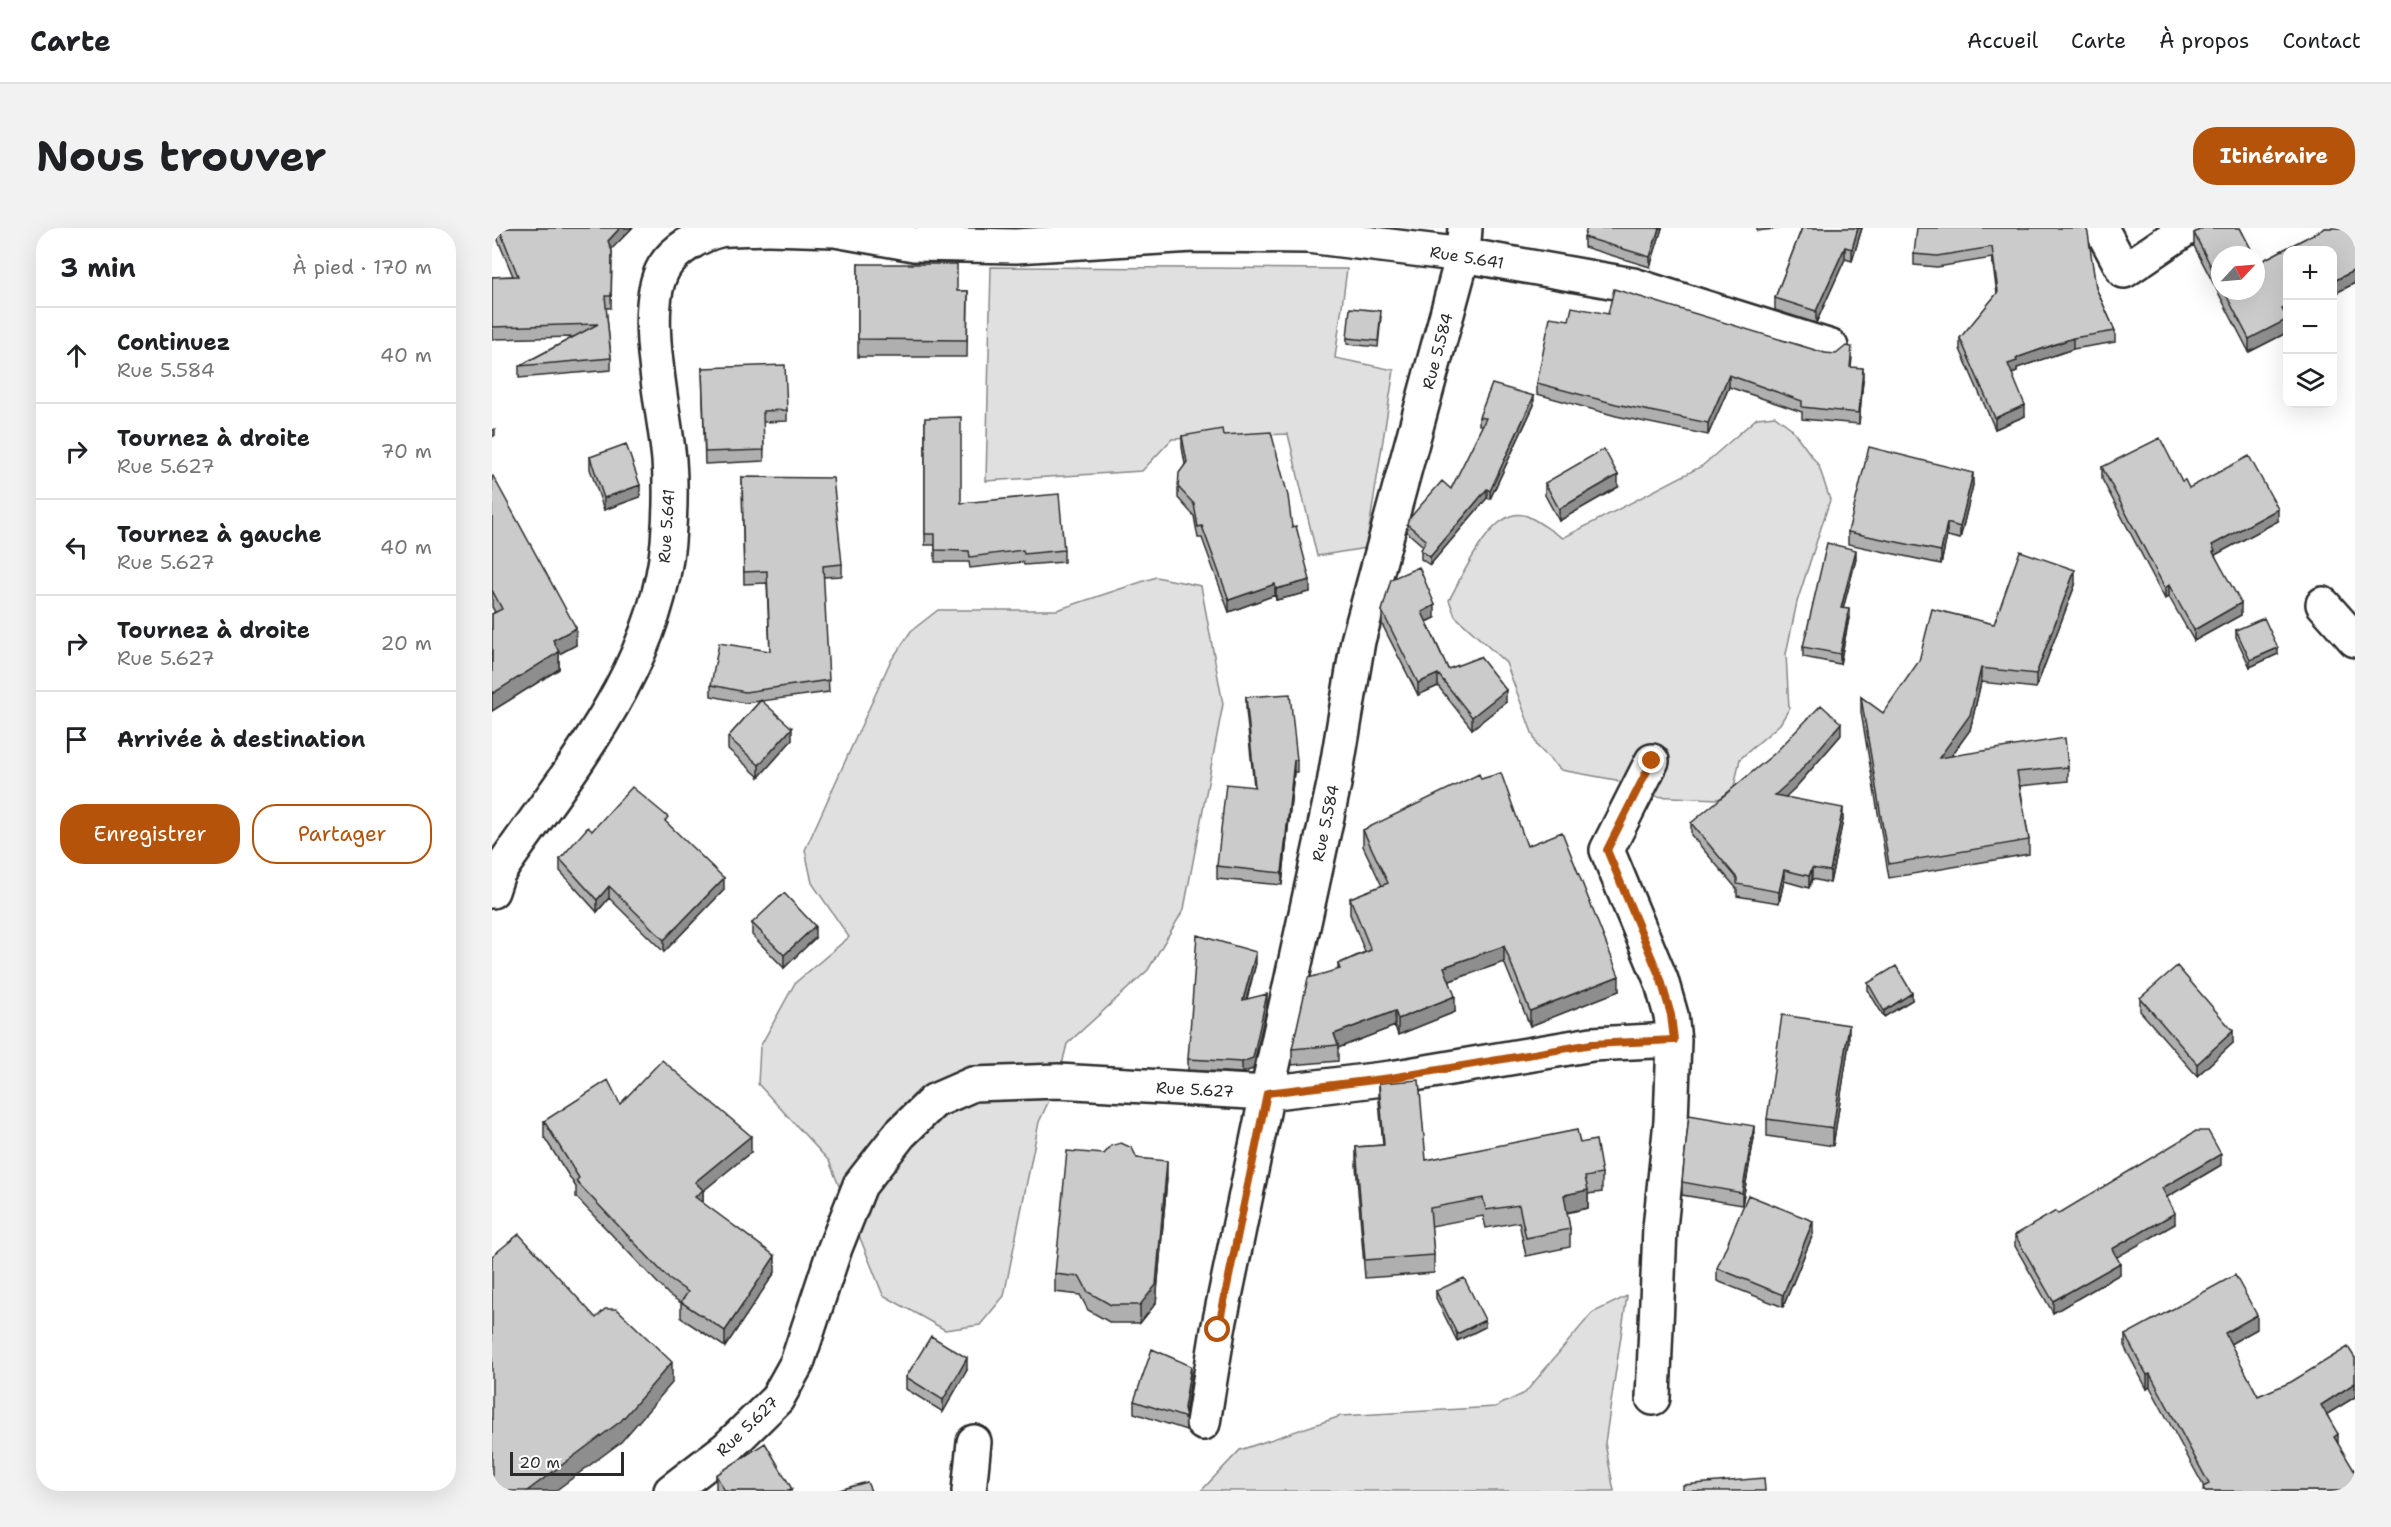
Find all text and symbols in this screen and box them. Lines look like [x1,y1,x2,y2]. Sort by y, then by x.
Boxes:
text: Carte [30,22,111,60]
text: Accueil [1967,27,2038,55]
text: Carte [2071,27,2126,55]
text: À propos [2159,27,2249,55]
text: Contact [2282,27,2361,55]
button: Itinéraire [2193,127,2355,185]
text: Nous trouver [36,128,326,184]
street label: Rue 5.641 [1429,241,1505,274]
north arrow [2211,246,2265,300]
map controls [2283,246,2337,408]
button: + [2283,246,2337,300]
text: 3 min [60,250,136,285]
text: À pied · 170 m [292,254,432,280]
button: − [2283,300,2337,354]
street label: Rue 5.584 [1417,311,1458,392]
text: Continuez [117,328,230,357]
icon: ahead [60,339,93,372]
text: 40 m [380,342,432,368]
button: layers [2283,354,2337,408]
text: Rue 5.584 [117,357,215,383]
text: Tournez à droite [117,424,310,453]
icon: right [60,435,93,468]
text: 70 m [380,438,432,464]
text: Rue 5.627 [117,453,215,479]
street label: Rue 5.641 [653,488,680,564]
text: Tournez à gauche [117,520,322,549]
icon: left [60,531,93,564]
text: 40 m [380,534,432,560]
text: Rue 5.627 [117,549,215,575]
text: Tournez à droite [117,616,310,645]
icon: right [60,627,93,660]
text: 20 m [381,630,432,656]
text: Rue 5.627 [117,645,215,671]
icon: arrive [60,723,93,756]
text: Arrivée à destination [117,725,365,754]
route end [1638,747,1664,773]
street label: Rue 5.584 [1307,783,1344,864]
button: Enregistrer [60,804,240,864]
button: Partager [252,804,432,864]
street label: Rue 5.627 [1155,1077,1235,1102]
route start [1204,1316,1230,1342]
street label: Rue 5.627 [712,1392,783,1461]
scale bar [510,1449,624,1476]
text: 20 m [519,1452,560,1473]

